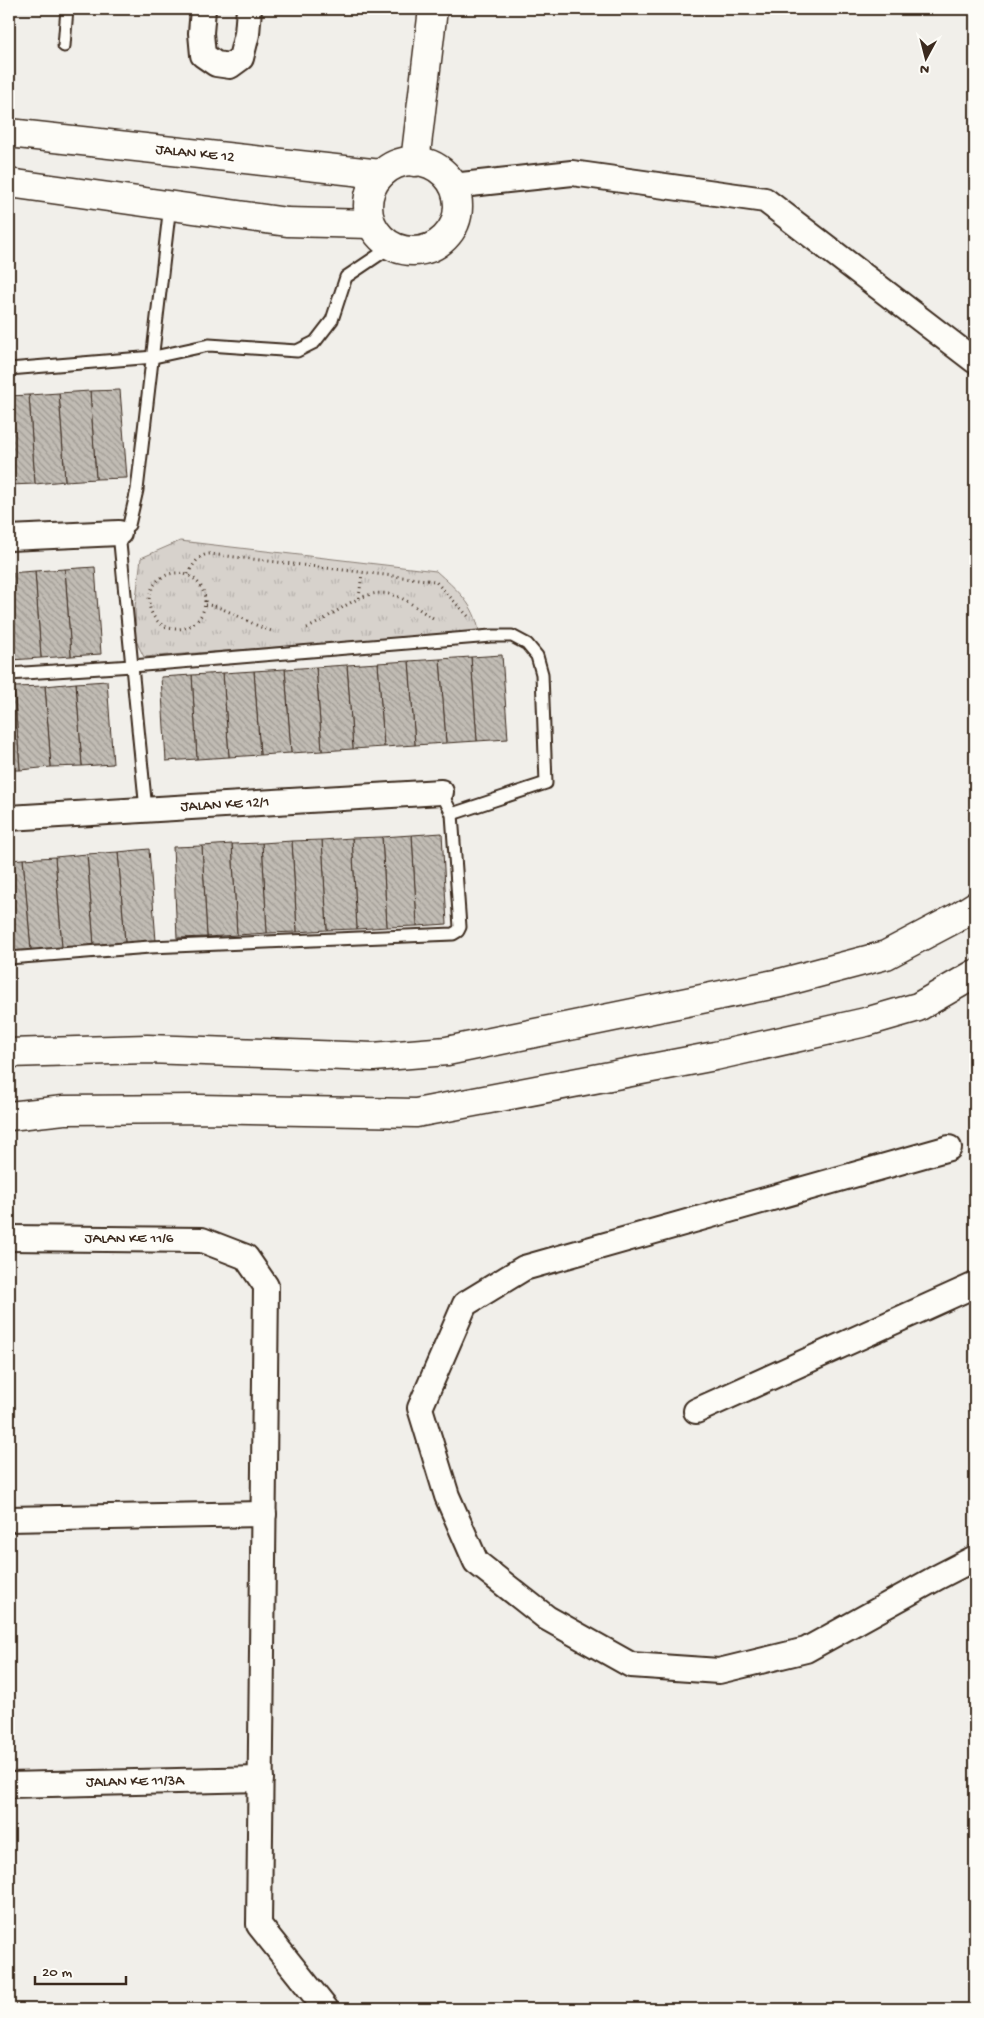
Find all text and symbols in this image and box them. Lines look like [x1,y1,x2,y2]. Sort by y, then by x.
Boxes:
north arrow [902,32,952,82]
text: N [919,59,930,77]
street label: JALAN KE 12 [155,141,235,167]
street label: JALAN KE 12/1 [180,794,270,816]
street label: JALAN KE 11/6 [85,1230,174,1248]
street label: JALAN KE 11/3A [86,1772,185,1792]
scale bar [35,1953,126,1985]
text: 20 m [42,1964,72,1982]

